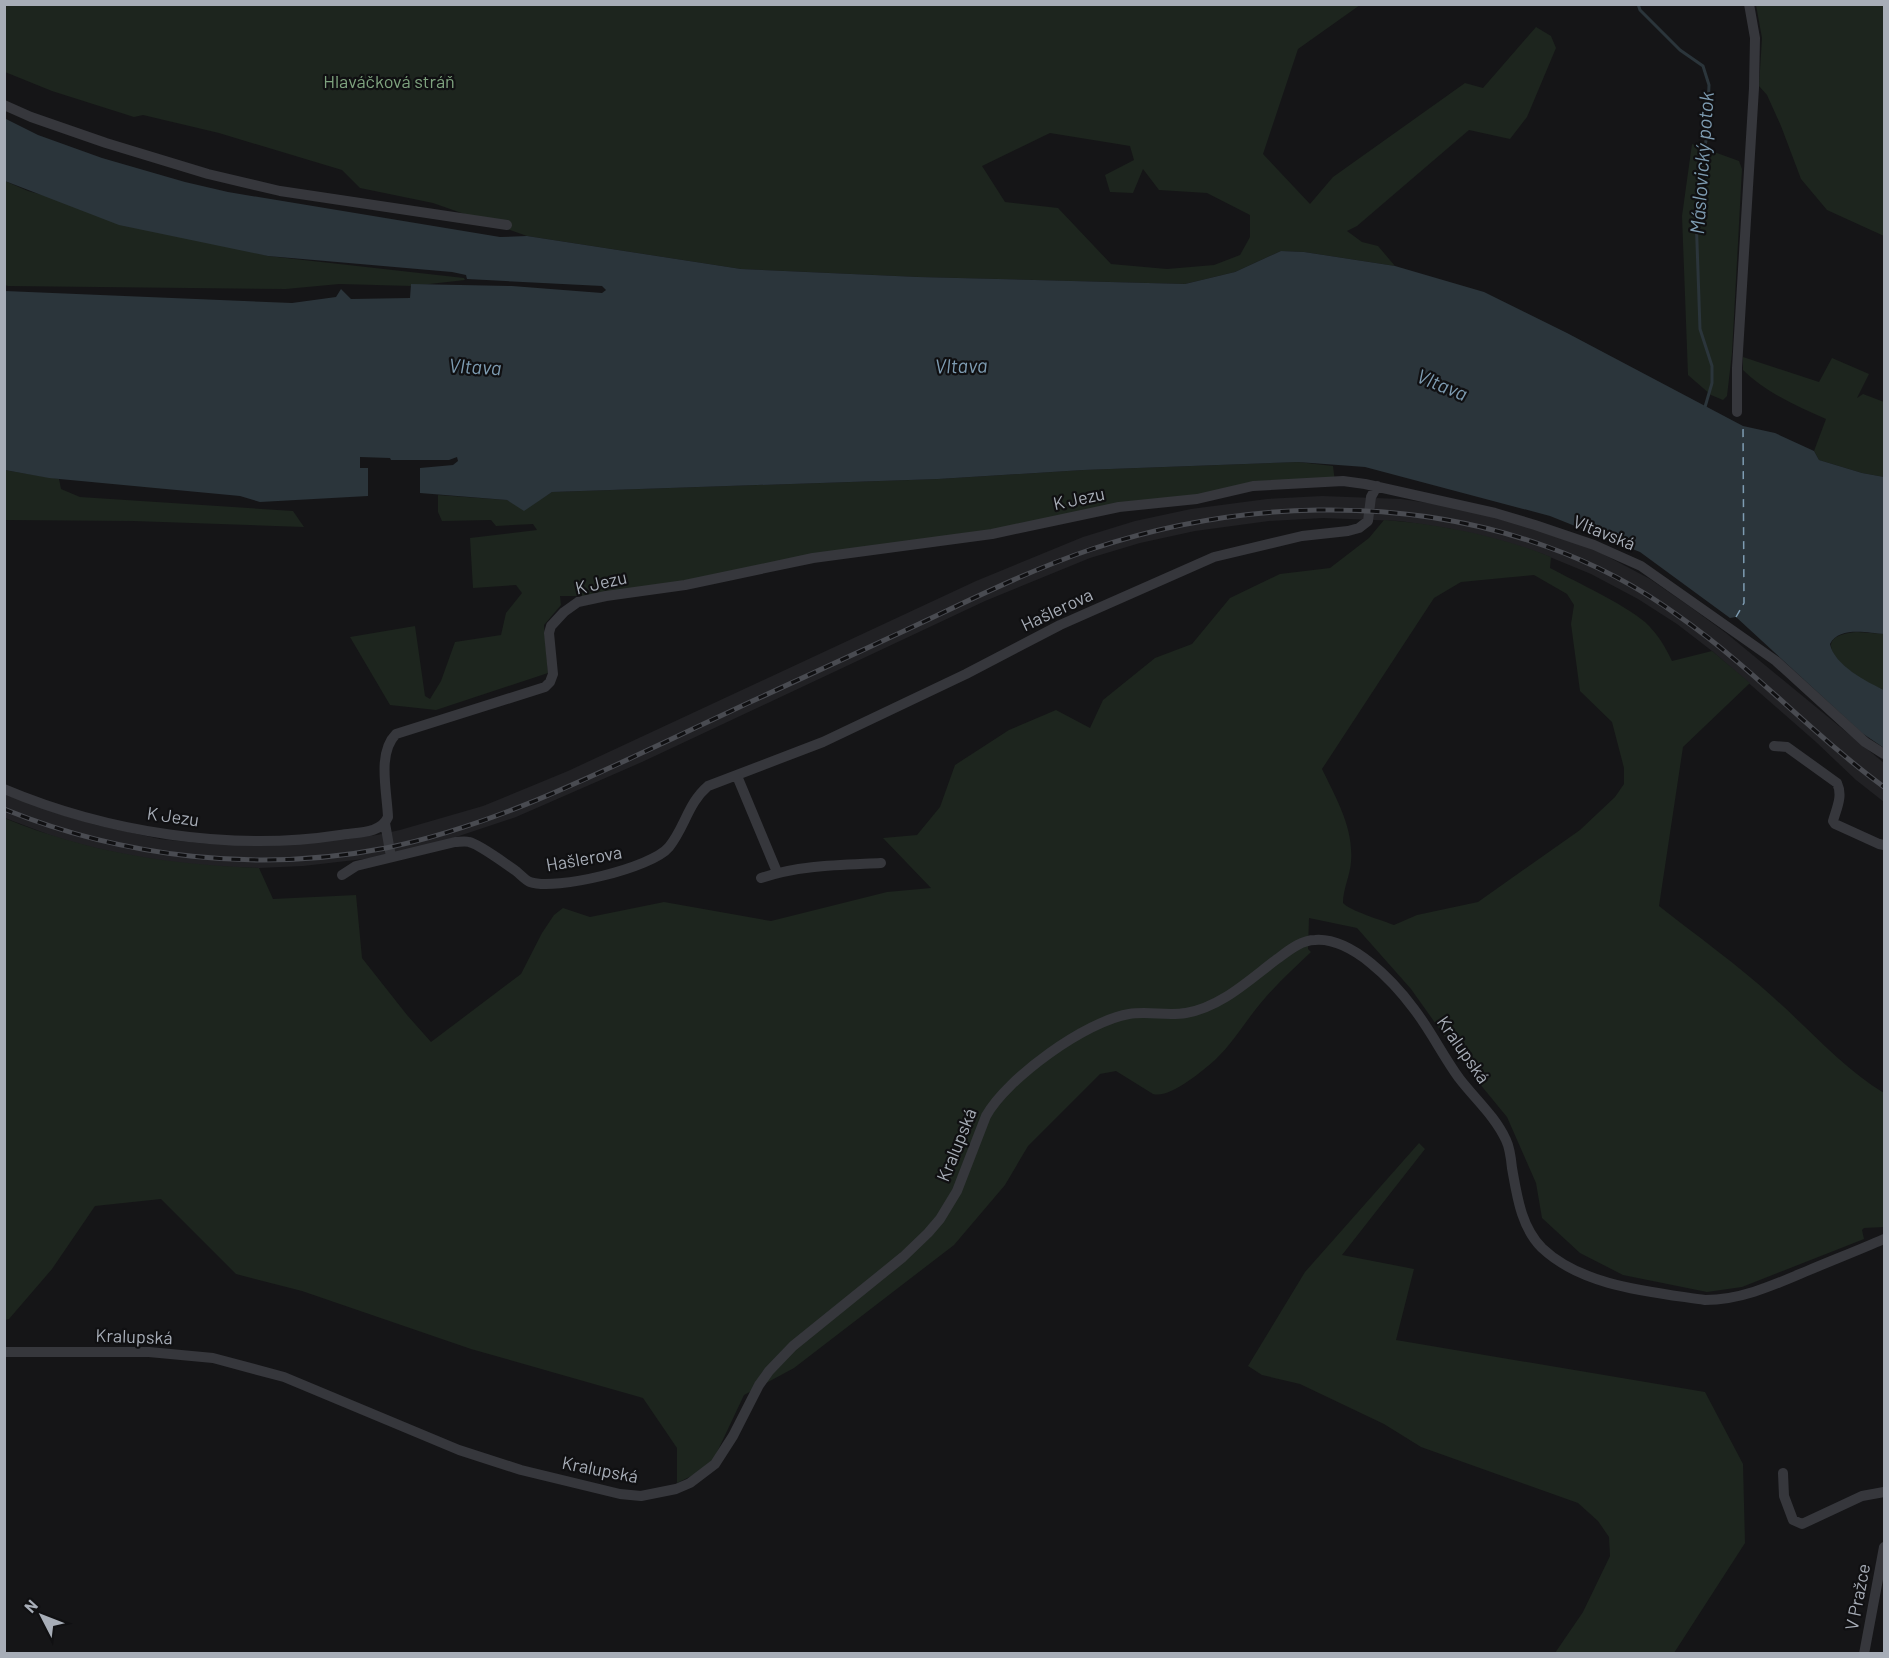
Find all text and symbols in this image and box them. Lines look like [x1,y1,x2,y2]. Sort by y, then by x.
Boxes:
park label: Hlaváčková stráň [323,70,455,92]
water label: Máslovický potok [1684,91,1718,235]
water label: Vltava [448,353,502,379]
water label: Vltava [934,353,988,377]
water label: Vltava [1413,363,1471,405]
street label: K Jezu [1051,482,1107,514]
street label: Vltavská [1570,510,1639,554]
street label: K Jezu [573,565,629,599]
street label: Hašlerova [1017,583,1096,635]
street label: K Jezu [146,801,201,831]
street label: Hašlerova [544,841,624,876]
street label: Kralupská [1433,1012,1495,1087]
street label: Kralupská [931,1105,981,1185]
street label: Kralupská [95,1324,173,1348]
street label: Kralupská [560,1451,640,1487]
street label: V Pražce [1840,1562,1874,1632]
north arrow [12,1586,72,1646]
text: N [20,1595,41,1616]

